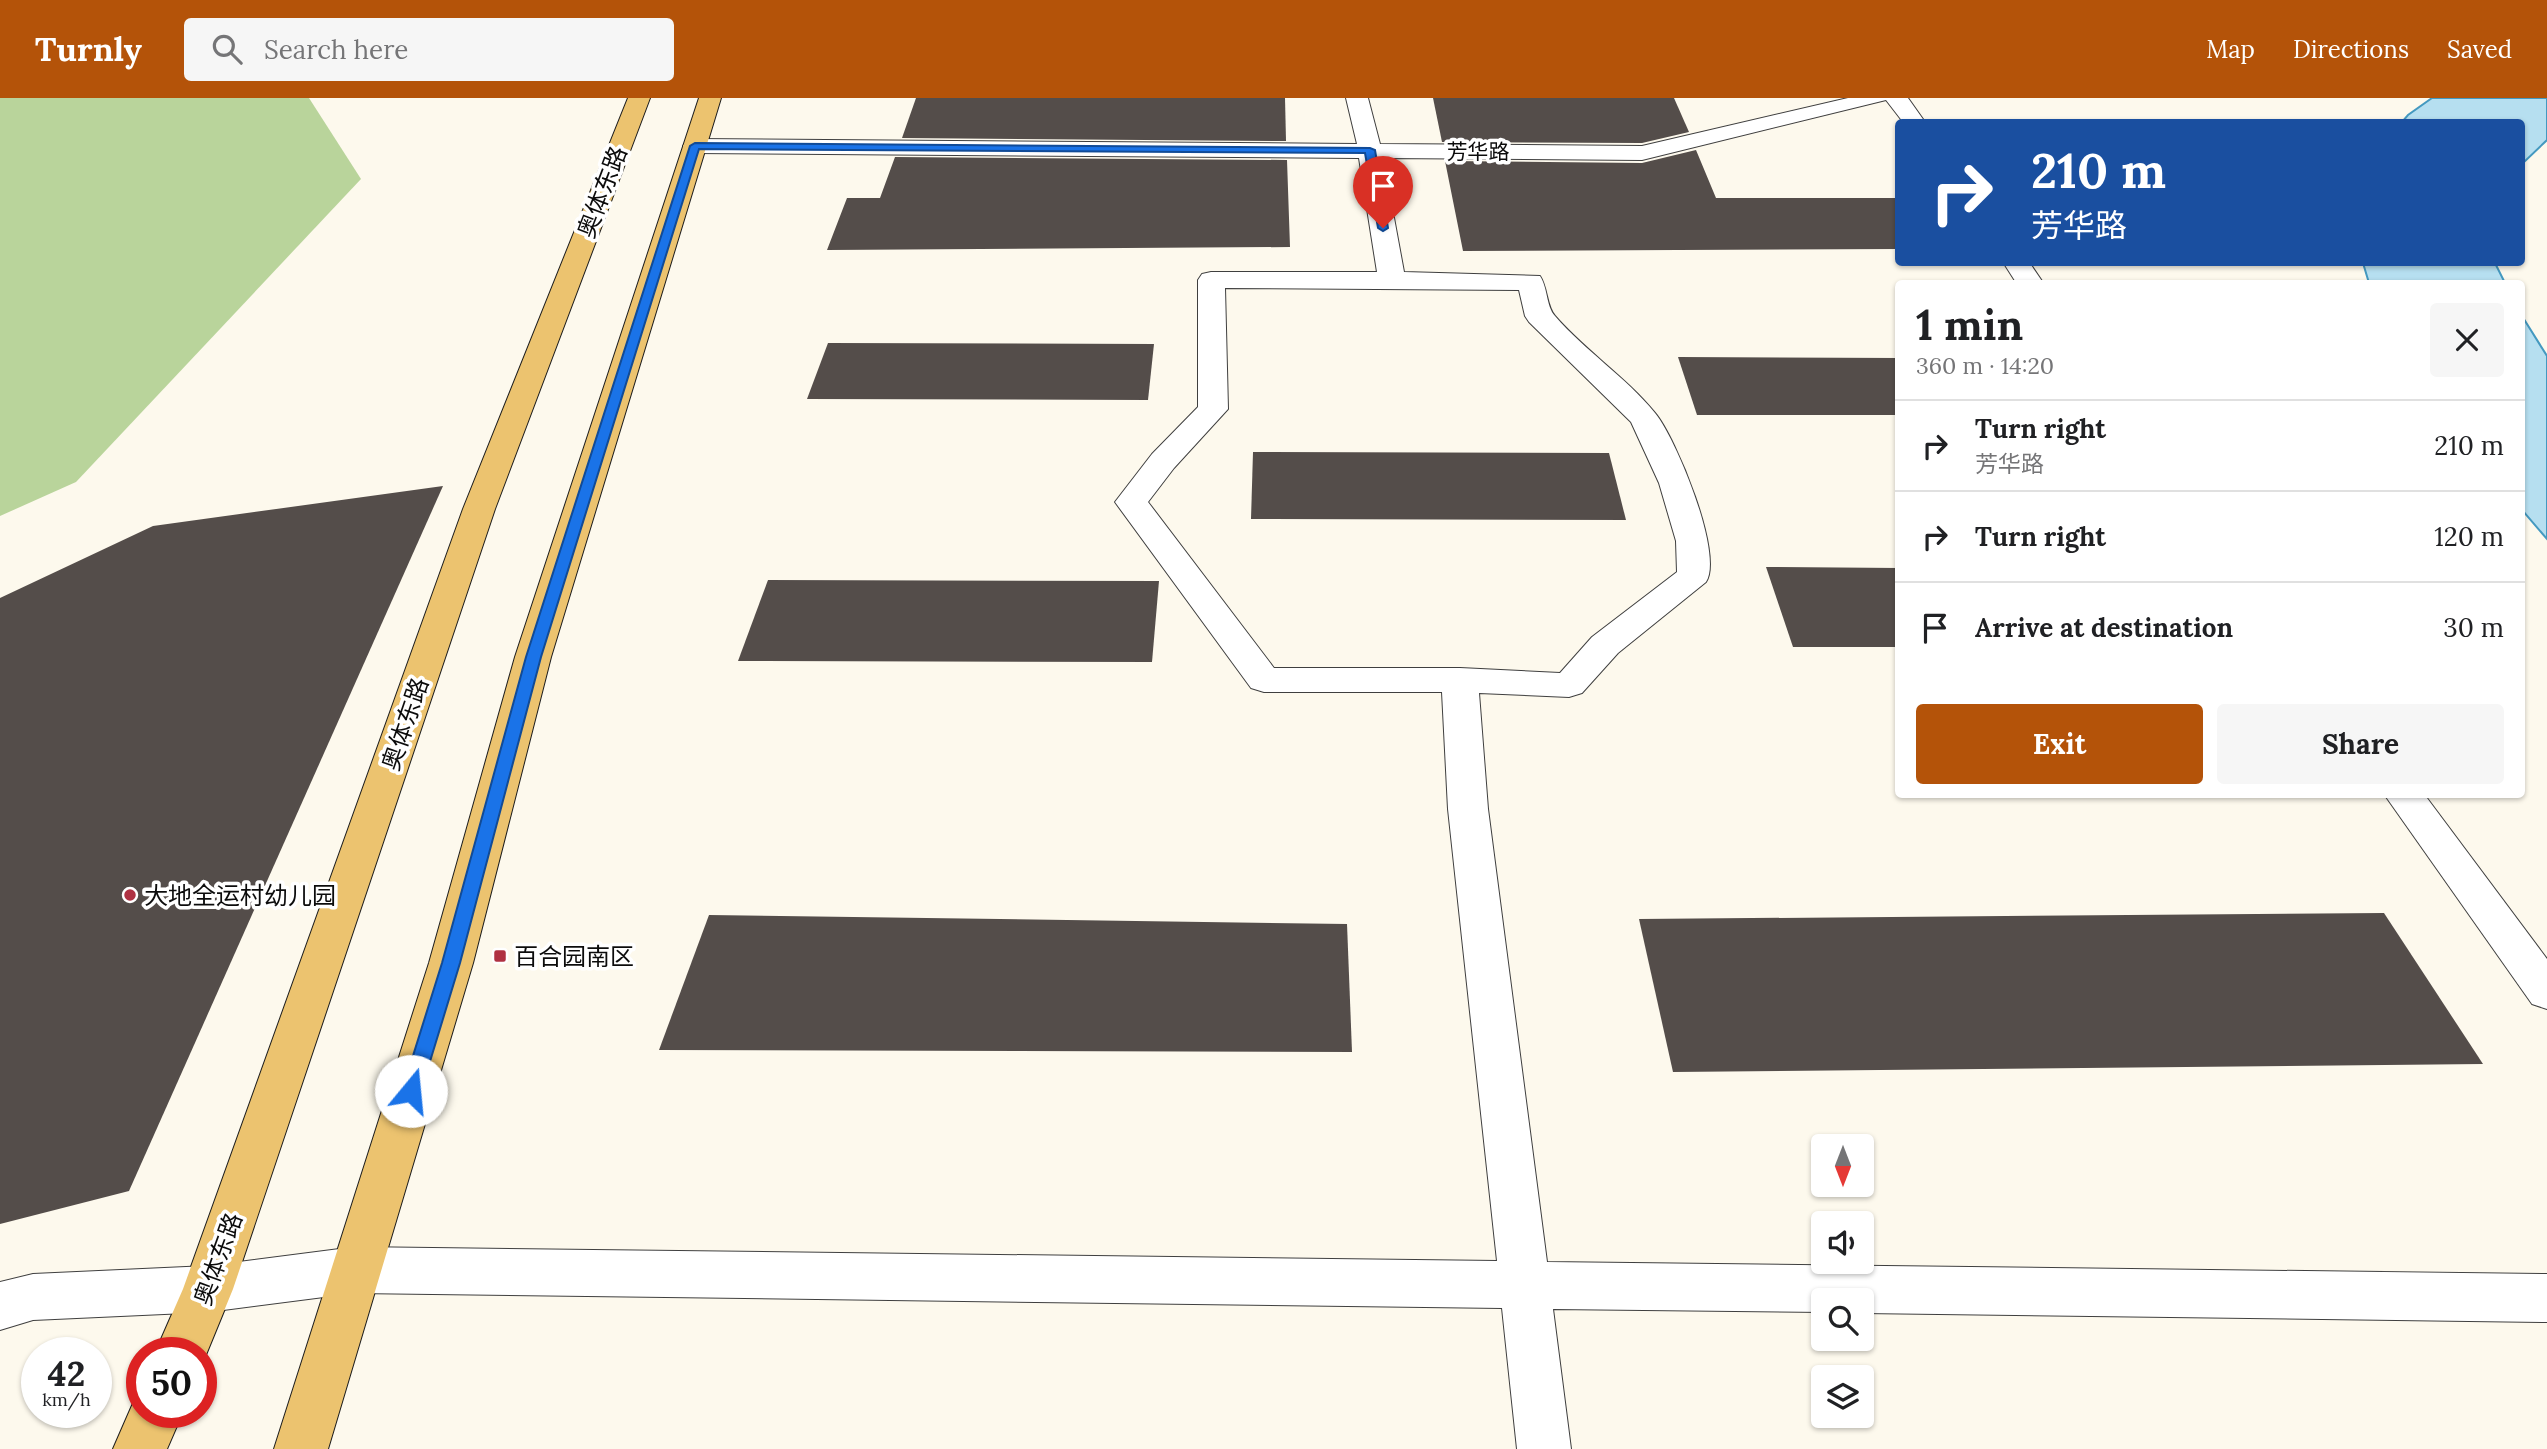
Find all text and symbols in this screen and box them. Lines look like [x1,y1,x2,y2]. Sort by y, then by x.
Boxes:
search box [184,18,674,81]
text: Turnly [35,28,142,70]
icon: search [208,30,246,68]
text: Search here [264,33,408,66]
text: Map [2206,34,2255,65]
text: Directions [2293,34,2409,65]
text: Saved [2447,34,2512,65]
street label: 芳华路 [1447,138,1510,165]
text: 210 m [2031,139,2166,201]
street label: 奥体东路 [570,142,634,242]
icon: right [1916,147,2007,238]
pin [1353,156,1413,228]
icon: arrive [1364,167,1402,205]
text: 芳华路 [2031,205,2127,246]
text: 1 min [1916,298,2023,352]
button: close [2430,303,2504,377]
text: 360 m · 14:20 [1916,351,2054,380]
text: Turn right [1975,412,2106,445]
icon: right [1916,427,1954,465]
text: 210 m [2434,429,2504,462]
text: 芳华路 [1975,449,2044,478]
icon: right [1916,518,1954,556]
text: Turn right [1975,520,2106,553]
text: 120 m [2434,520,2504,553]
icon: arrive [1916,609,1954,647]
text: Arrive at destination [1975,611,2233,644]
text: 30 m [2443,611,2504,644]
street label: 奥体东路 [375,674,435,774]
button: Exit [1916,704,2203,784]
button: Share [2217,704,2504,784]
place label: 大地全运村幼儿园 [144,880,336,911]
marker: 大地全运村幼儿园 [122,887,138,903]
place label: 百合园南区 [514,941,634,972]
marker: 百合园南区 [492,948,508,964]
position arrow [374,1054,448,1128]
north arrow [1811,1134,1874,1197]
map controls [1811,1134,1874,1428]
street label: 奥体东路 [187,1209,249,1309]
button: sound [1811,1211,1874,1274]
button: search [1811,1288,1874,1351]
speed limit sign: 50 [126,1337,217,1428]
text: 42 [48,1351,85,1396]
button: layers [1811,1365,1874,1428]
text: km/h [42,1388,91,1411]

